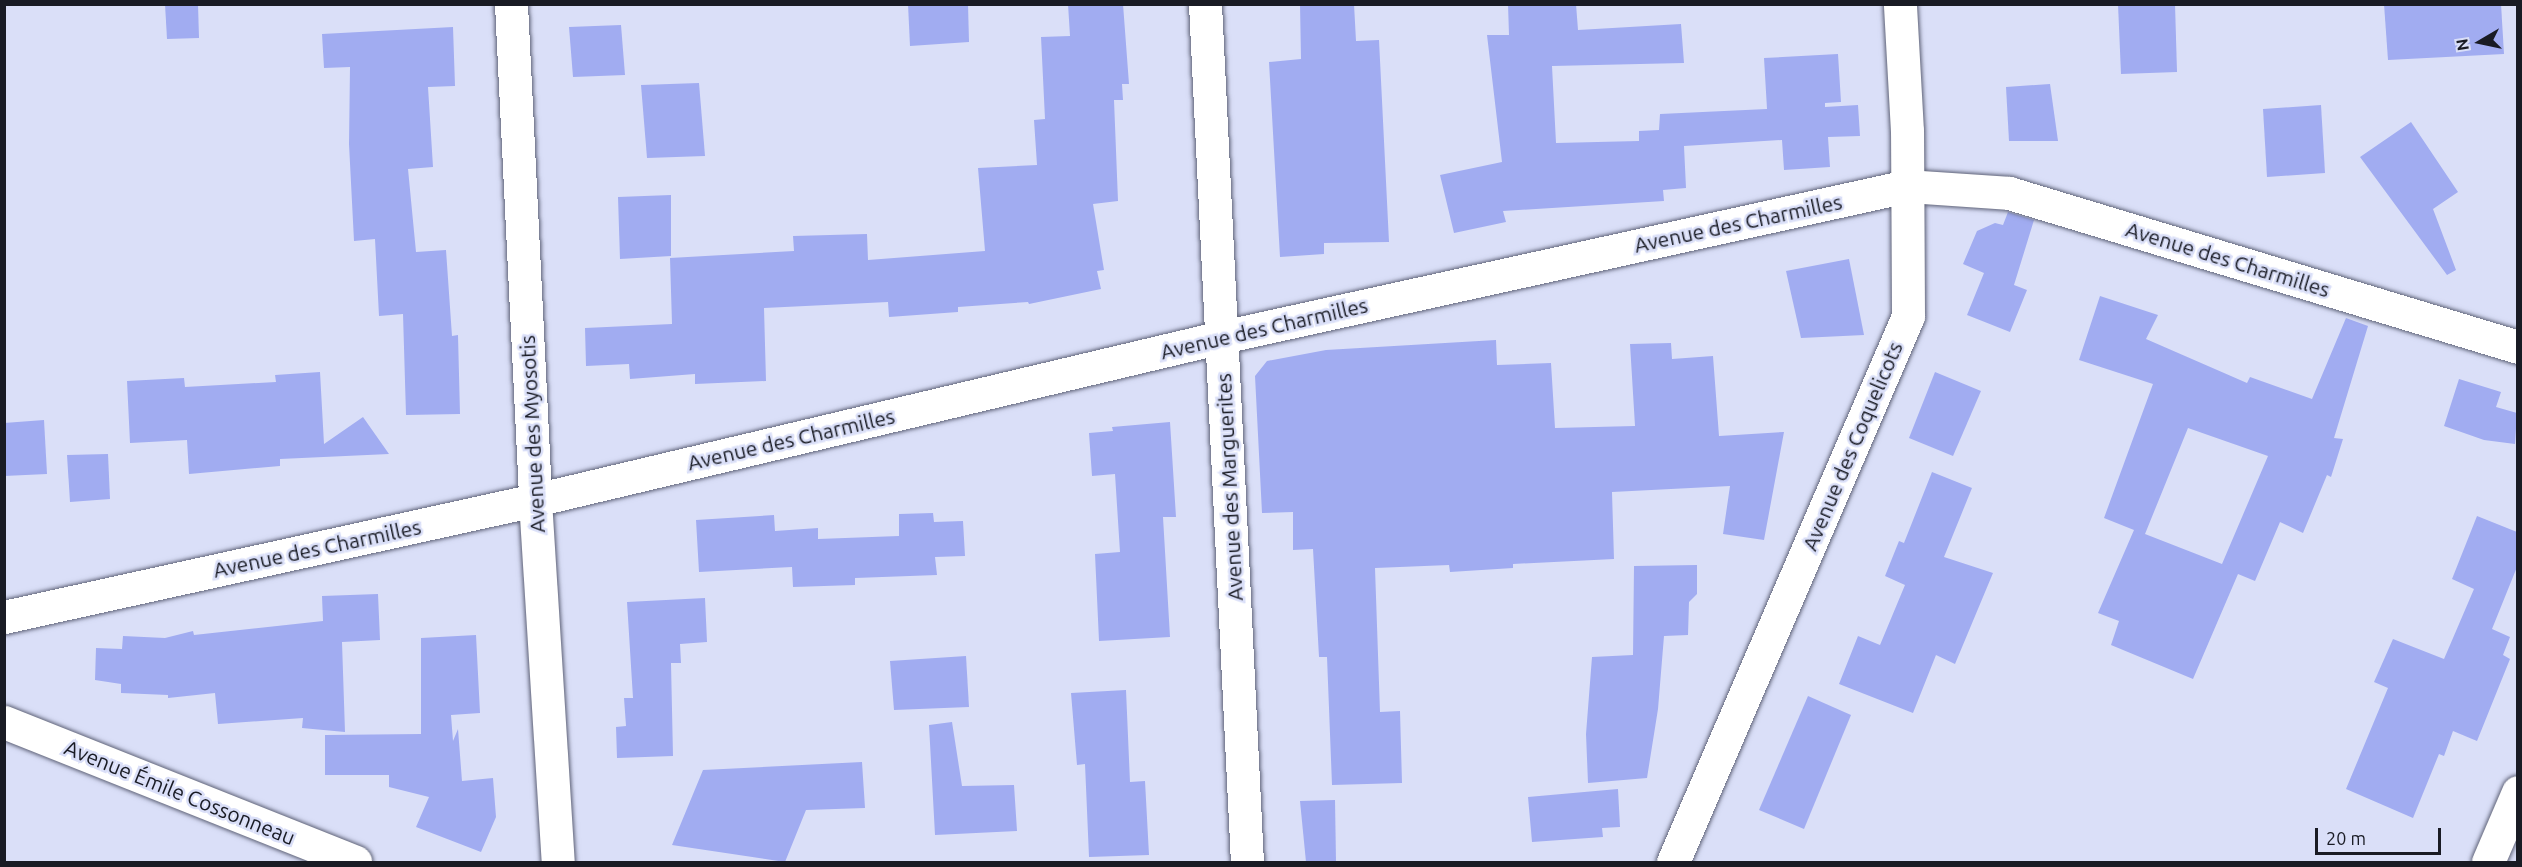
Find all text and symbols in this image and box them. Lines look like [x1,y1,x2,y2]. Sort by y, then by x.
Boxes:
north arrow [2450,12,2510,72]
text: N [2452,38,2472,52]
street label: Avenue des Charmilles [1632,189,1844,257]
street label: Avenue des Charmilles [2123,216,2333,302]
street label: Avenue des Charmilles [1158,292,1370,364]
street label: Avenue des Myosotis [514,335,550,533]
street label: Avenue des Coquelicots [1797,338,1907,554]
street label: Avenue des Marguerites [1210,373,1248,601]
street label: Avenue des Charmilles [685,403,897,475]
street label: Avenue des Charmilles [211,514,423,582]
street label: Avenue Émile Cossonneau [61,734,299,850]
scale bar [2318,816,2444,854]
text: 20 m [2326,828,2366,848]

